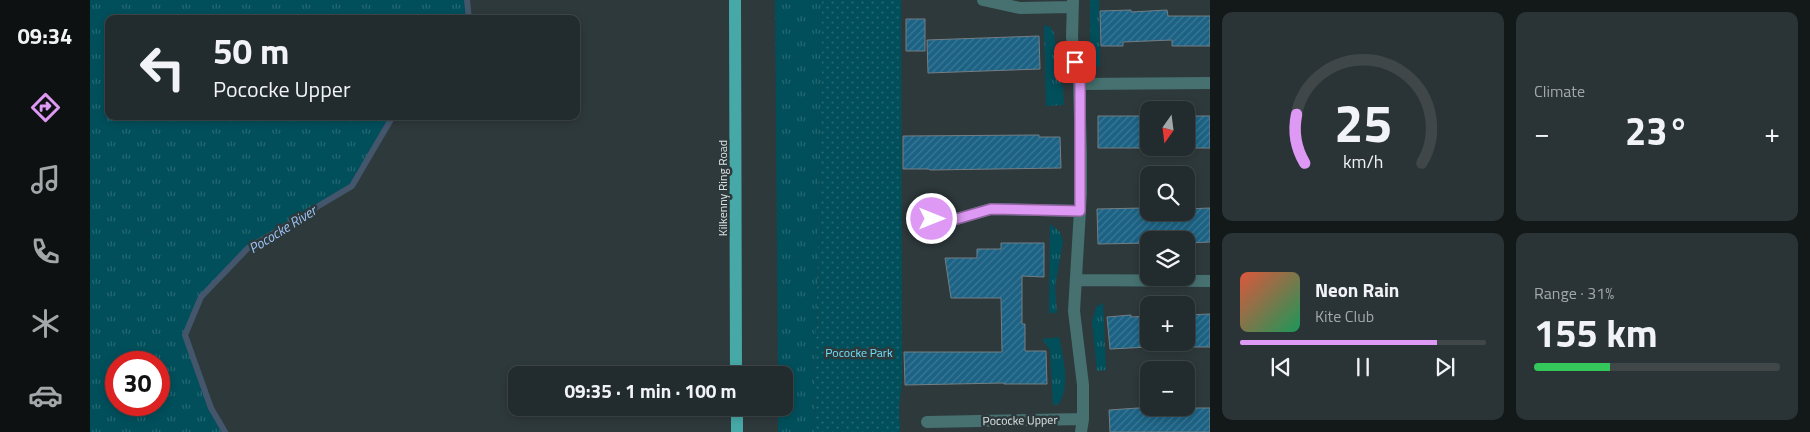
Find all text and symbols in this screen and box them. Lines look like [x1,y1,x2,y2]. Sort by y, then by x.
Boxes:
text: 09:34 [18,19,72,53]
text: 50 m [213,24,289,78]
icon: left [130,35,195,100]
pin [1054,41,1096,83]
icon: arrive [1061,48,1089,76]
text: Pococke Upper [213,72,351,106]
text: Climate [1534,79,1585,103]
text: 25 [1334,83,1392,162]
icon: directions [28,90,63,125]
north arrow [1140,101,1195,156]
map controls [1140,101,1195,416]
text: 23° [1625,102,1689,160]
text: − [1534,111,1550,154]
text: + [1764,111,1780,154]
street label: Kilkenny Ring Road [713,140,732,236]
text: km/h [1343,148,1383,175]
icon: music [28,162,63,197]
button: search [1140,166,1195,221]
position arrow [905,192,957,244]
water label: Pococke River [244,199,321,258]
button: layers [1140,231,1195,286]
icon: phone [28,234,63,269]
text: Neon Rain [1315,275,1399,304]
text: Range · 31% [1534,281,1614,305]
button: + [1140,296,1195,351]
text: Kite Club [1315,304,1374,328]
text: 155 km [1534,304,1658,362]
icon: climate [28,306,63,341]
park label: Pococke Park [825,343,893,362]
speed limit sign: 30 [105,351,170,416]
icon: previous [1267,353,1295,381]
icon: pause [1349,353,1377,381]
icon: next [1431,353,1459,381]
button: − [1140,361,1195,416]
text: 09:35 · 1 min · 100 m [564,376,737,405]
icon: car [28,378,63,413]
street label: Pococke Upper [982,410,1058,430]

